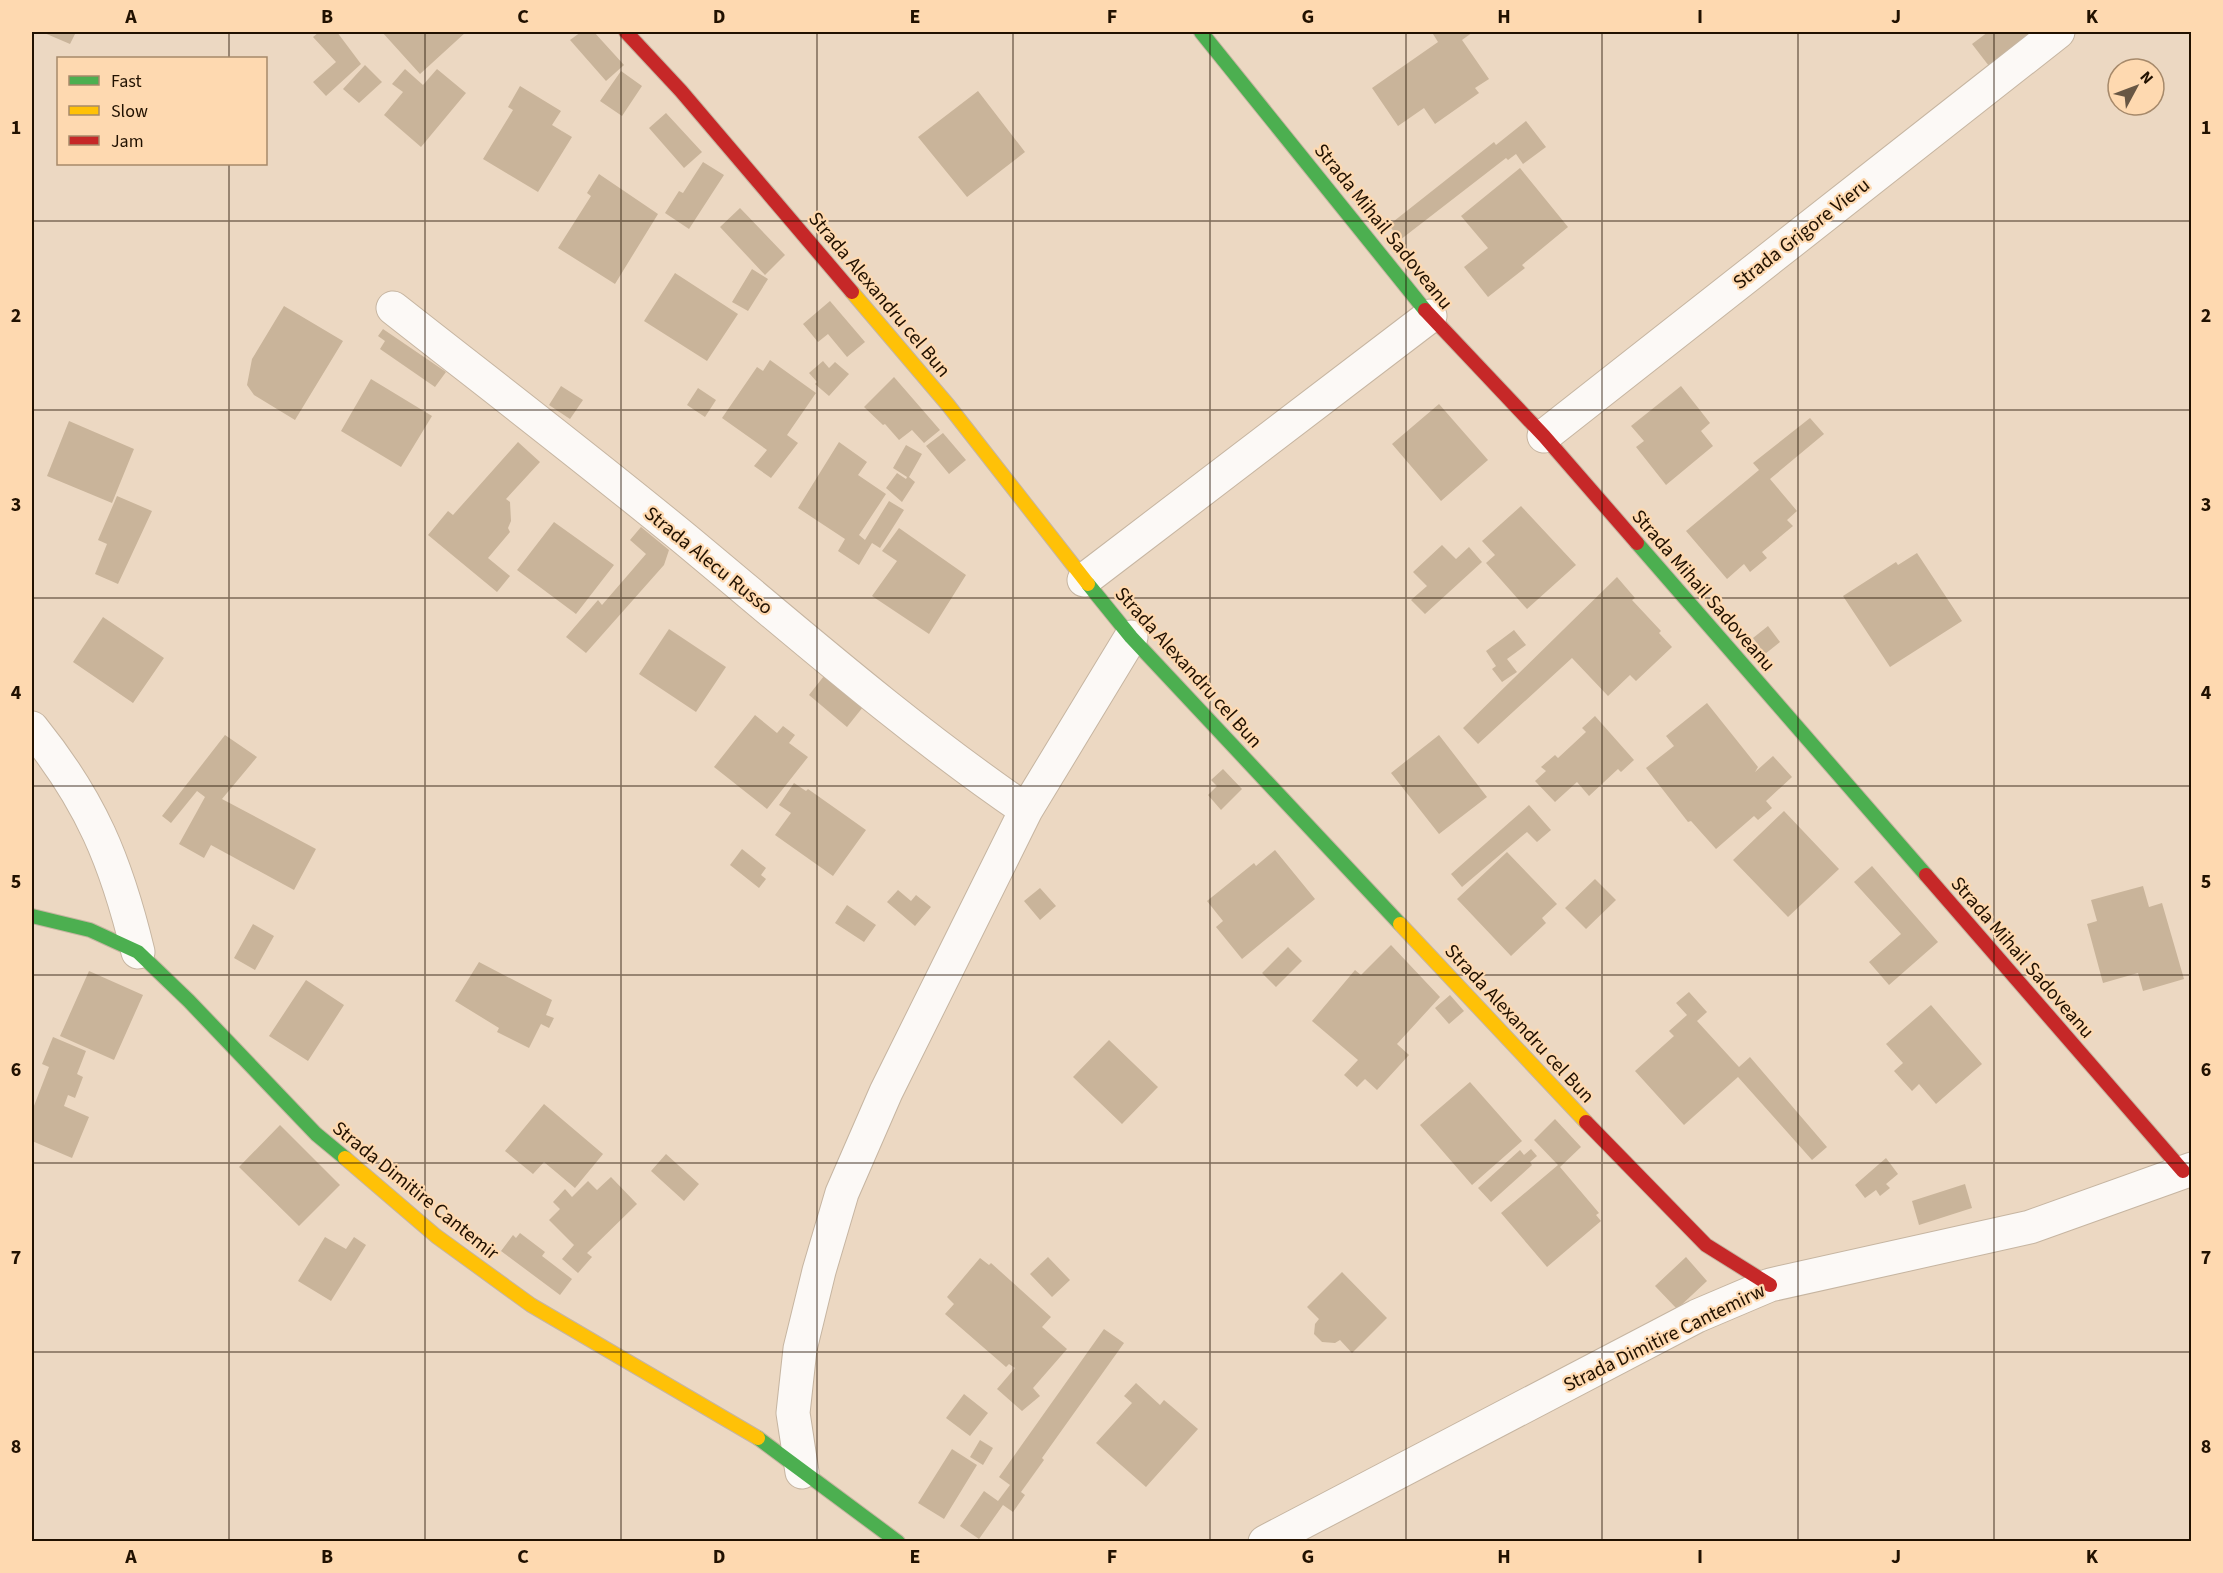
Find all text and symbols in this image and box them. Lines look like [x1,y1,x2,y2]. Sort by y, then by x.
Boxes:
text: A [124,3,137,31]
text: B [321,3,333,31]
text: C [517,3,529,31]
text: D [713,3,725,31]
text: E [910,3,920,31]
text: F [1107,3,1117,31]
text: G [1302,3,1314,31]
text: H [1497,3,1511,31]
text: I [1697,3,1703,31]
text: J [1891,3,1901,31]
text: K [2086,3,2099,31]
legend [57,57,267,165]
north arrow [2106,57,2166,117]
text: N [2135,67,2158,89]
text: Fast [111,69,142,94]
text: Slow [111,99,148,124]
text: 1 [11,114,21,142]
text: 1 [2201,114,2211,142]
text: Jam [111,129,144,154]
street label: Strada Mihail Sadoveanu [1307,138,1459,316]
street label: Strada Grigore Vieru [1727,171,1876,296]
street label: Strada Alexandru cel Bun [802,206,957,383]
text: 2 [11,302,21,330]
text: 2 [2201,302,2211,330]
text: 3 [11,491,21,519]
text: 3 [2201,491,2211,519]
street label: Strada Alecu Russo [638,500,779,622]
street label: Strada Mihail Sadoveanu [1625,504,1782,678]
street label: Strada Alexandru cel Bun [1108,581,1268,754]
text: 4 [11,679,22,707]
text: 4 [2201,679,2212,707]
text: 5 [11,868,21,896]
text: 5 [2201,868,2211,896]
street label: Strada Mihail Sadoveanu [1944,871,2101,1045]
street label: Strada Alexandru cel Bun [1438,938,1601,1109]
text: 6 [11,1056,21,1084]
text: 6 [2201,1056,2211,1084]
street label: Strada Dimitire Cantemir [326,1115,505,1267]
text: 7 [11,1244,21,1272]
text: 7 [2201,1244,2211,1272]
street label: Strada Dimitire Cantemirw [1559,1277,1770,1399]
text: 8 [11,1433,21,1461]
text: 8 [2201,1433,2211,1461]
text: A [124,1543,137,1571]
text: B [321,1543,333,1571]
text: C [517,1543,529,1571]
text: D [713,1543,725,1571]
text: E [910,1543,920,1571]
text: F [1107,1543,1117,1571]
text: G [1302,1543,1314,1571]
text: H [1497,1543,1511,1571]
text: I [1697,1543,1703,1571]
text: J [1891,1543,1901,1571]
text: K [2086,1543,2099,1571]

